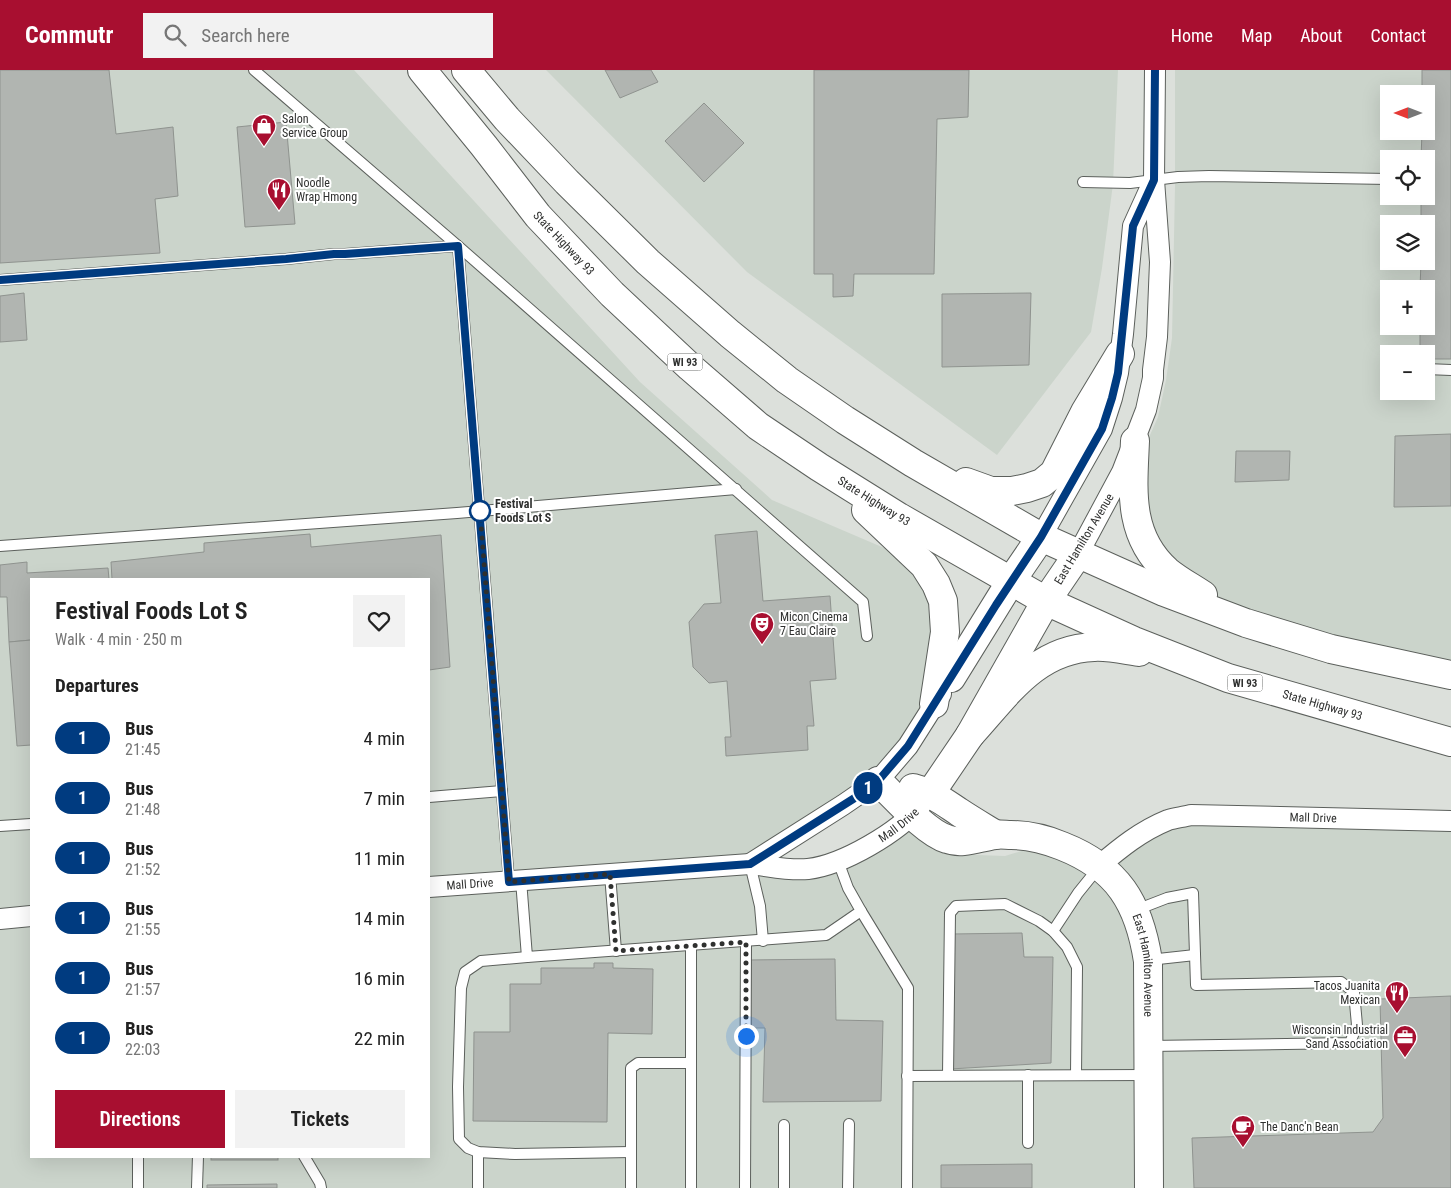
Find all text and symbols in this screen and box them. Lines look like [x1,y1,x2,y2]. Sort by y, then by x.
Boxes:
search box [143,13,493,58]
text: Commutr [25,21,113,49]
icon: search [161,21,189,49]
text: Search here [201,24,290,47]
text: Home [1171,25,1213,46]
text: Map [1241,25,1272,46]
text: About [1300,25,1342,46]
text: Contact [1370,25,1426,46]
north arrow [1380,85,1435,140]
map controls [1380,85,1435,400]
place label: Salon Service Group [282,112,348,140]
shop icon: Salon Service Group [251,113,277,147]
button: locate [1380,150,1435,205]
place label: Noodle Wrap Hmong [296,176,357,204]
restaurant icon: Noodle Wrap Hmong [266,177,292,211]
street label: State Highway 93 [530,209,597,278]
button: layers [1380,215,1435,270]
button: + [1380,280,1435,335]
button: − [1380,345,1435,400]
road number: WI 93 [668,354,702,370]
street label: State Highway 93 [835,473,913,529]
street label: East Hamilton Avenue [1051,491,1117,587]
place label: Festival Foods Lot S [495,497,552,525]
marker: Festival Foods Lot S [469,500,491,522]
button: heart [353,595,405,647]
text: Festival Foods Lot S [55,597,248,625]
place label: Micon Cinema 7 Eau Claire [780,610,848,638]
theatre icon: Micon Cinema 7 Eau Claire [749,611,775,645]
text: Walk · 4 min · 250 m [55,630,182,649]
text: Departures [55,674,139,697]
road number: WI 93 [1228,674,1262,692]
street label: State Highway 93 [1281,687,1364,723]
text: Bus [125,717,154,740]
text: 1 [78,727,87,748]
text: 4 min [363,727,405,750]
text: 21:45 [125,740,160,759]
line badge: 1 [852,772,884,804]
text: Bus [125,777,154,800]
text: 1 [863,777,873,798]
text: 1 [78,787,87,808]
text: 7 min [363,787,405,810]
text: 21:48 [125,800,160,819]
street label: Mall Drive [876,805,922,845]
street label: Mall Drive [1289,810,1337,825]
text: Bus [125,837,154,860]
text: 1 [78,847,87,868]
text: 11 min [354,847,405,870]
text: 21:52 [125,860,160,879]
street label: Mall Drive [446,875,494,893]
text: Bus [125,897,154,920]
text: 1 [78,907,87,928]
text: 14 min [354,907,405,930]
street label: East Hamilton Avenue [1129,912,1155,1017]
text: 21:55 [125,920,160,939]
text: Bus [125,957,154,980]
text: 1 [78,967,87,988]
text: 16 min [354,967,405,990]
place label: Tacos Juanita Mexican [1314,979,1380,1007]
text: 21:57 [125,980,160,999]
restaurant icon: Tacos Juanita Mexican [1384,980,1410,1014]
text: Bus [125,1017,154,1040]
place label: Wisconsin Industrial Sand Association [1292,1023,1388,1051]
your location [734,1024,759,1049]
office icon: Wisconsin Industrial Sand Association [1392,1024,1418,1058]
text: 1 [78,1027,87,1048]
text: 22 min [354,1027,405,1050]
text: 22:03 [125,1040,160,1059]
button: Directions [55,1090,225,1148]
button: Tickets [235,1090,405,1148]
cafe icon: The Danc'n Bean [1230,1114,1256,1148]
place label: The Danc'n Bean [1260,1120,1339,1134]

